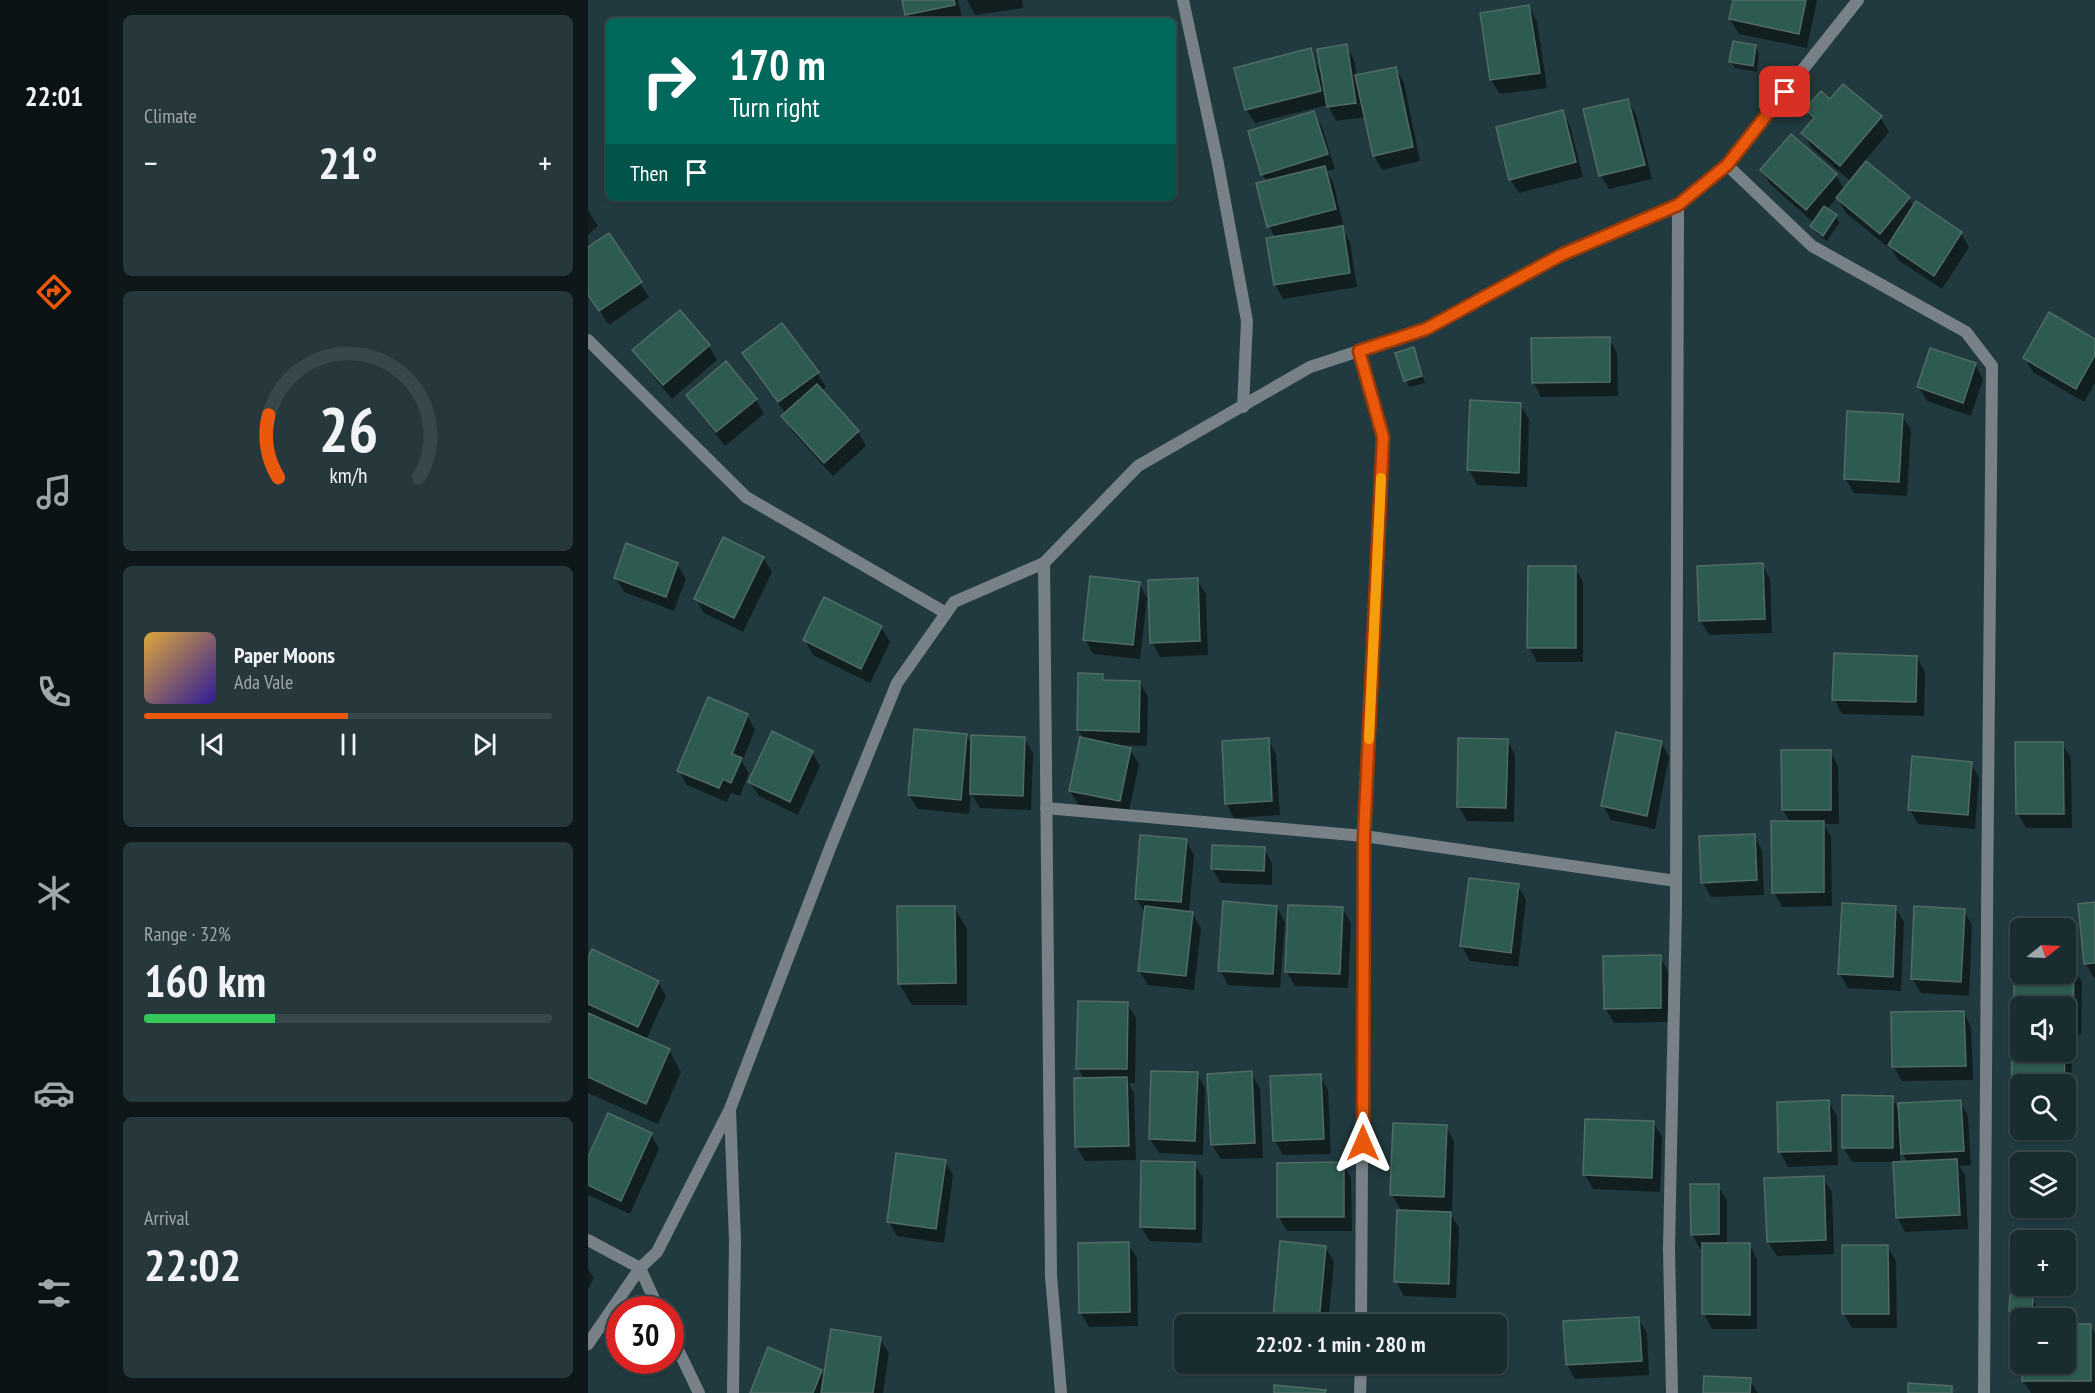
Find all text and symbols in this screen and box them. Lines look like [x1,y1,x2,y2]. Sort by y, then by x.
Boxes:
text: 170 m [729,37,826,92]
icon: right [630,42,708,120]
pin [1759,66,1810,117]
icon: arrive [1768,75,1801,108]
text: 22:01 [25,79,83,113]
text: Turn right [729,90,820,124]
text: Climate [144,103,197,129]
text: 21° [318,133,378,191]
text: − [144,141,158,184]
text: + [538,141,552,184]
icon: arrive [680,156,713,189]
text: Then [630,159,668,187]
icon: directions [33,271,75,313]
text: 26 [318,388,378,469]
text: km/h [329,461,367,489]
icon: music [33,471,75,513]
text: Paper Moons [234,641,335,669]
text: Ada Vale [234,669,293,695]
icon: phone [33,671,75,713]
icon: previous [196,728,229,761]
icon: pause [332,728,365,761]
icon: next [468,728,501,761]
icon: climate [33,872,75,914]
north arrow [2010,918,2076,984]
map controls [2010,918,2076,1374]
text: Range · 32% [144,921,231,947]
text: 160 km [144,951,266,1009]
button: sound [2010,996,2076,1062]
icon: car [33,1072,75,1114]
button: search [2010,1074,2076,1140]
position arrow [1331,1111,1395,1175]
button: layers [2010,1152,2076,1218]
text: Arrival [144,1205,189,1231]
button: + [2010,1230,2076,1296]
text: 22:02 [144,1235,241,1293]
icon: filters [33,1272,75,1314]
speed limit sign: 30 [606,1296,684,1374]
button: − [2010,1308,2076,1374]
text: 22:02 · 1 min · 280 m [1255,1330,1426,1358]

